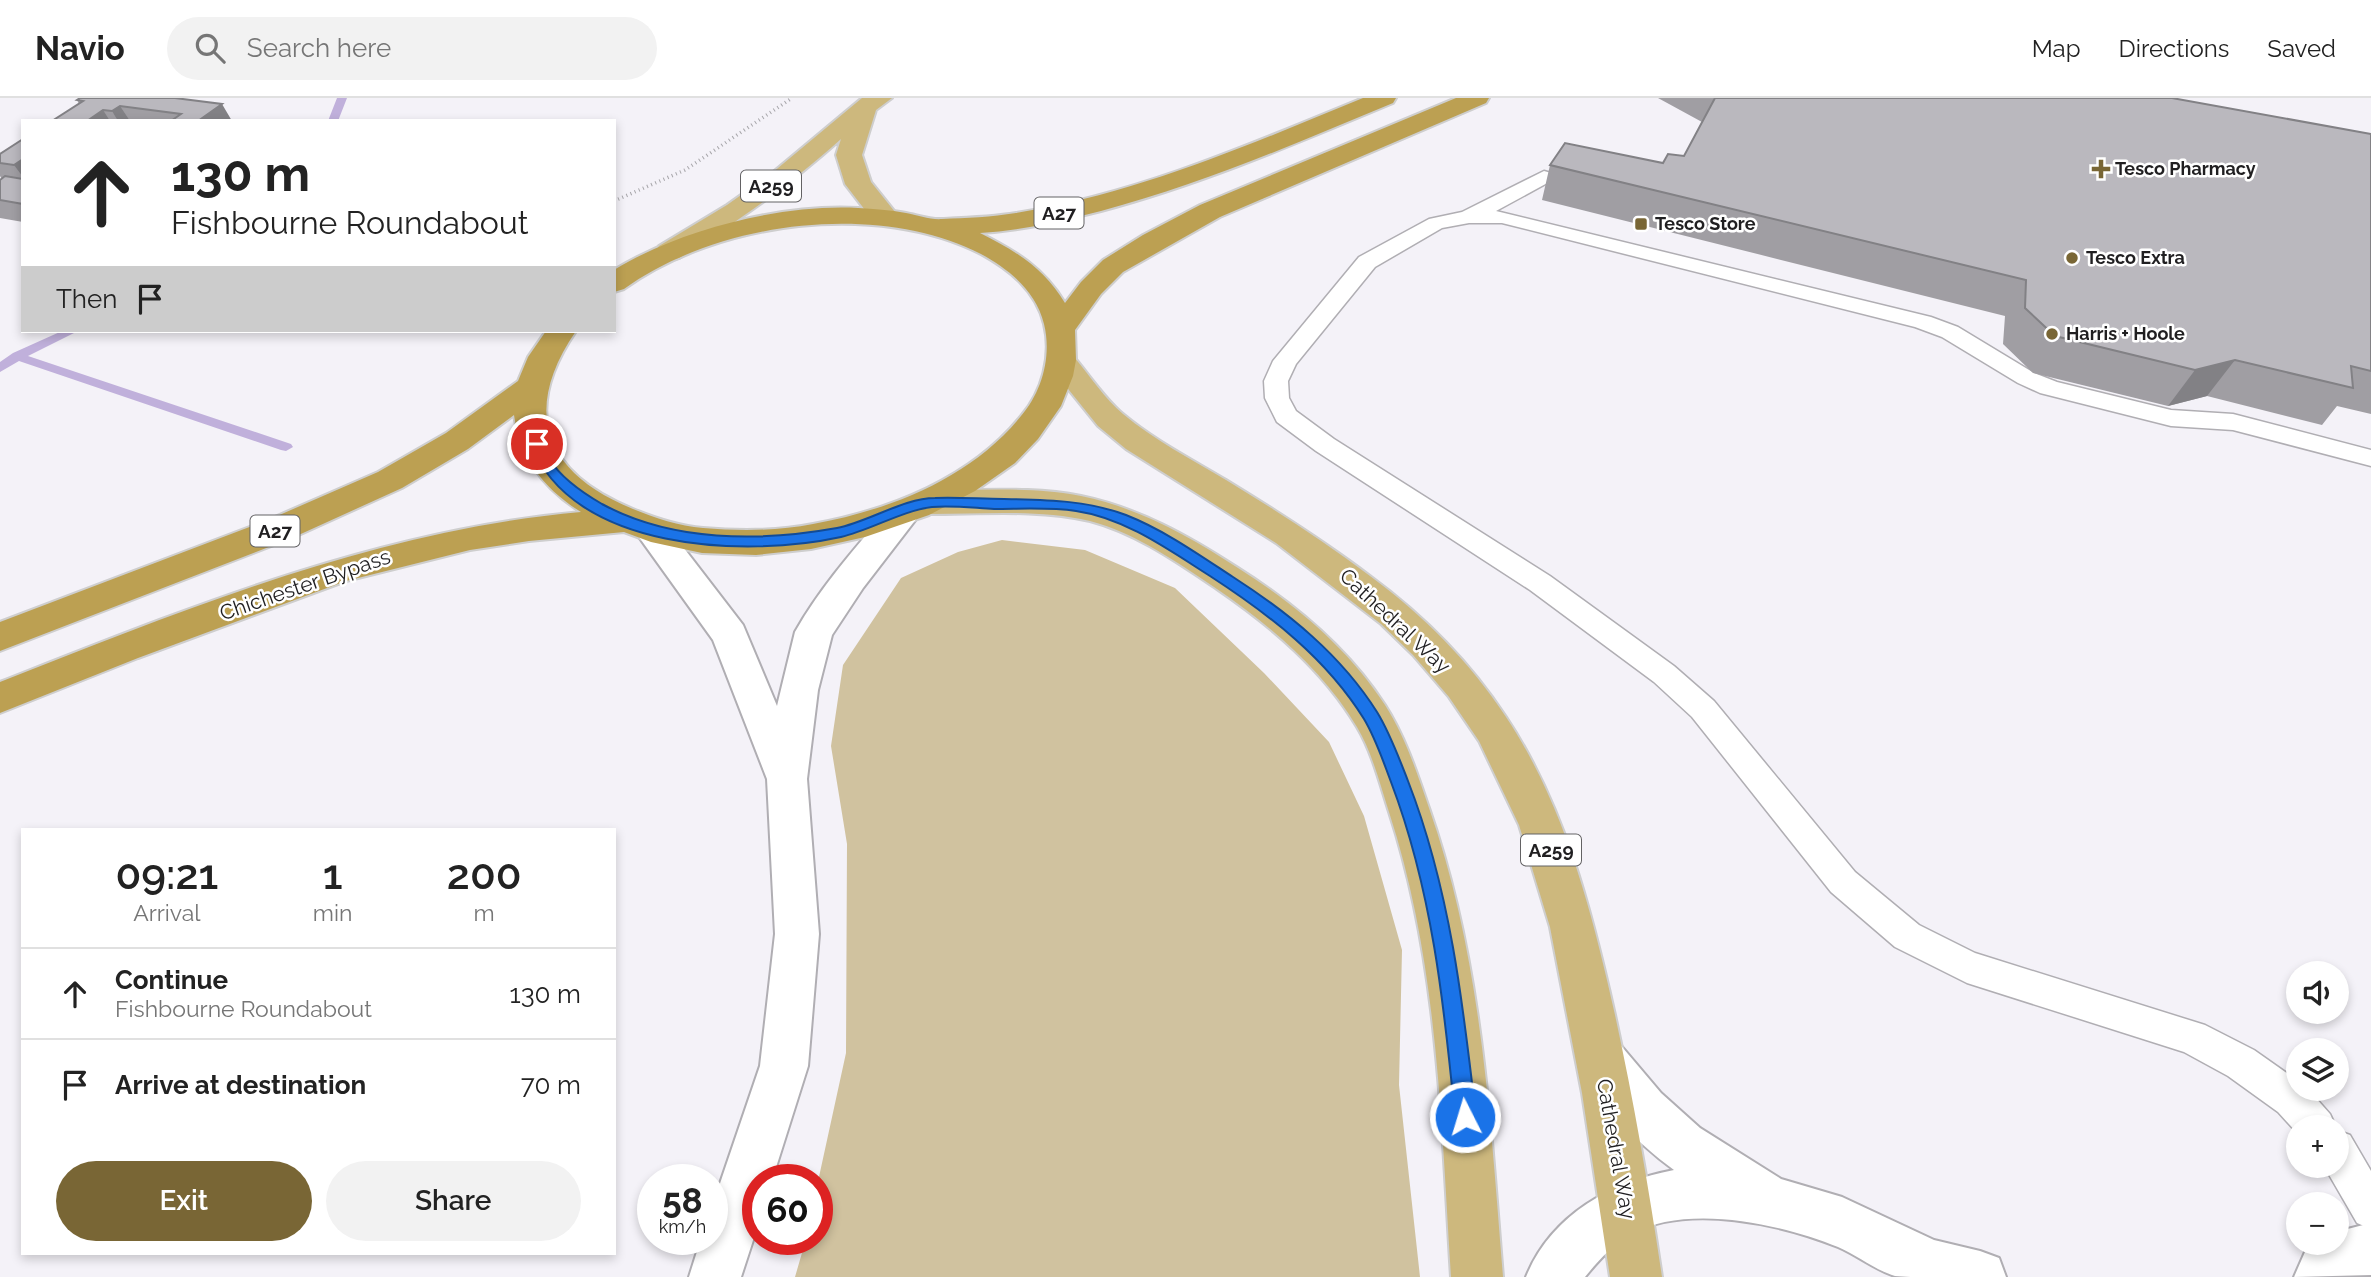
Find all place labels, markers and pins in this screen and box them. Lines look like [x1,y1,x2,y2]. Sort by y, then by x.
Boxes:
place label: Tesco Pharmacy [2115,158,2256,179]
marker: Tesco Pharmacy [2093,161,2109,177]
place label: Tesco Store [1655,213,1756,234]
marker: Tesco Store [1633,216,1649,232]
place label: Tesco Extra [2086,247,2185,268]
marker: Tesco Extra [2064,250,2080,266]
place label: Harris + Hoole [2066,323,2185,344]
marker: Harris + Hoole [2044,326,2060,342]
pin [507,414,567,474]

